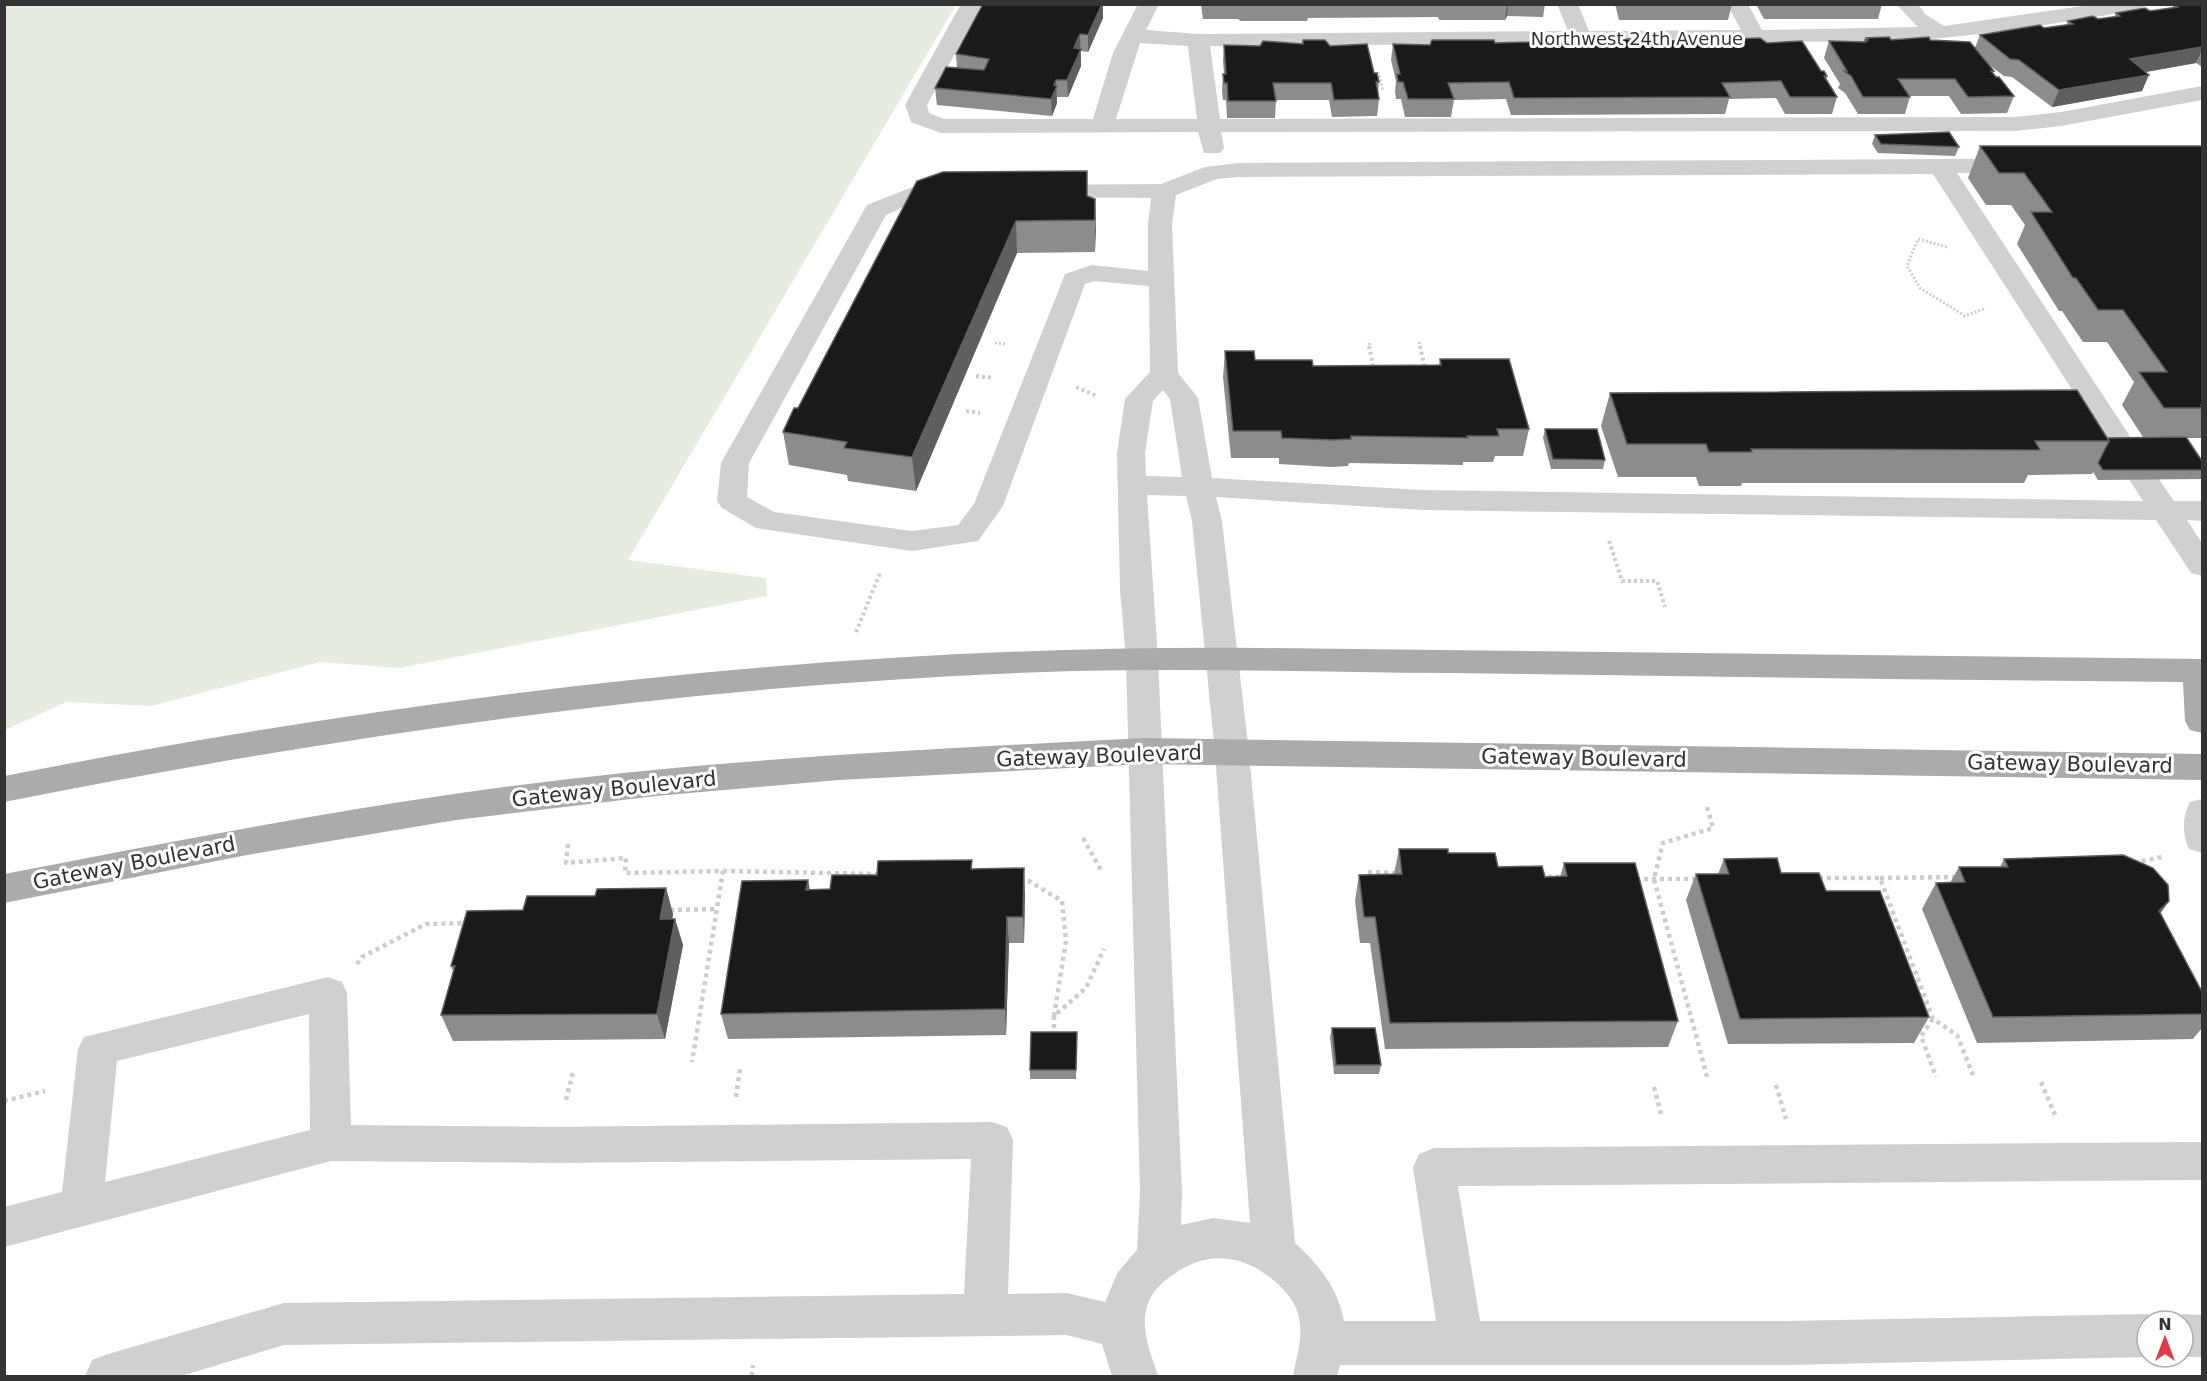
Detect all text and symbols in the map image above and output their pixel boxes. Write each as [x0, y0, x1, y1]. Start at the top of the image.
street label: Northwest 24th Avenue [1531, 28, 1743, 49]
street label: Gateway Boulevard [996, 740, 1202, 772]
street label: Gateway Boulevard [1481, 744, 1687, 772]
street label: Gateway Boulevard [1967, 750, 2173, 778]
street label: Gateway Boulevard [510, 766, 718, 812]
street label: Gateway Boulevard [31, 832, 237, 894]
north arrow [2135, 1309, 2195, 1369]
text: N [2158, 1315, 2172, 1334]

